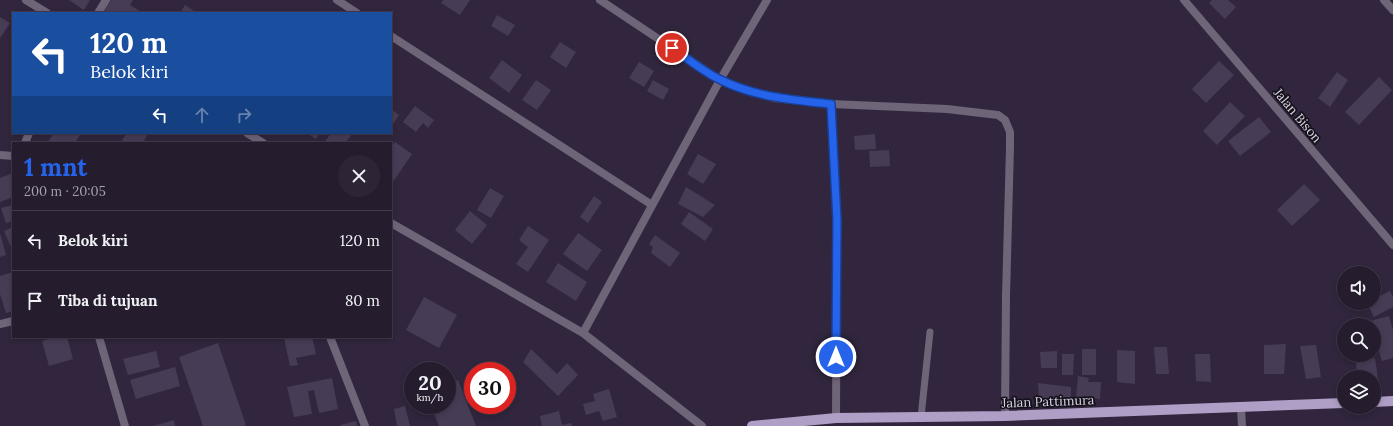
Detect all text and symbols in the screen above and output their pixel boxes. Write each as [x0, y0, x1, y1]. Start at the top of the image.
text: 120 m [90, 25, 167, 61]
icon: left [24, 28, 76, 80]
pin [655, 31, 689, 65]
icon: arrive [661, 37, 683, 59]
text: Belok kiri [90, 60, 168, 83]
street label: Jalan Bison [1269, 84, 1325, 146]
icon: left [149, 104, 171, 126]
icon: ahead [191, 104, 213, 126]
icon: right [233, 104, 255, 126]
text: 1 mnt [24, 152, 87, 183]
button: close [338, 155, 380, 197]
text: 200 m · 20:05 [24, 183, 106, 200]
icon: left [24, 230, 46, 252]
text: Belok kiri [58, 231, 128, 250]
text: 120 m [340, 231, 380, 250]
map controls [1337, 266, 1381, 414]
button: sound [1337, 266, 1381, 310]
icon: arrive [24, 290, 46, 312]
text: Tiba di tujuan [58, 291, 157, 310]
text: 80 m [345, 291, 380, 310]
button: search [1337, 318, 1381, 362]
position arrow [815, 336, 857, 378]
speed limit sign: 30 [464, 362, 516, 414]
text: 20 [418, 370, 442, 395]
button: layers [1337, 370, 1381, 414]
text: km/h [416, 391, 444, 404]
street label: Jalan Pattimura [1000, 391, 1095, 412]

